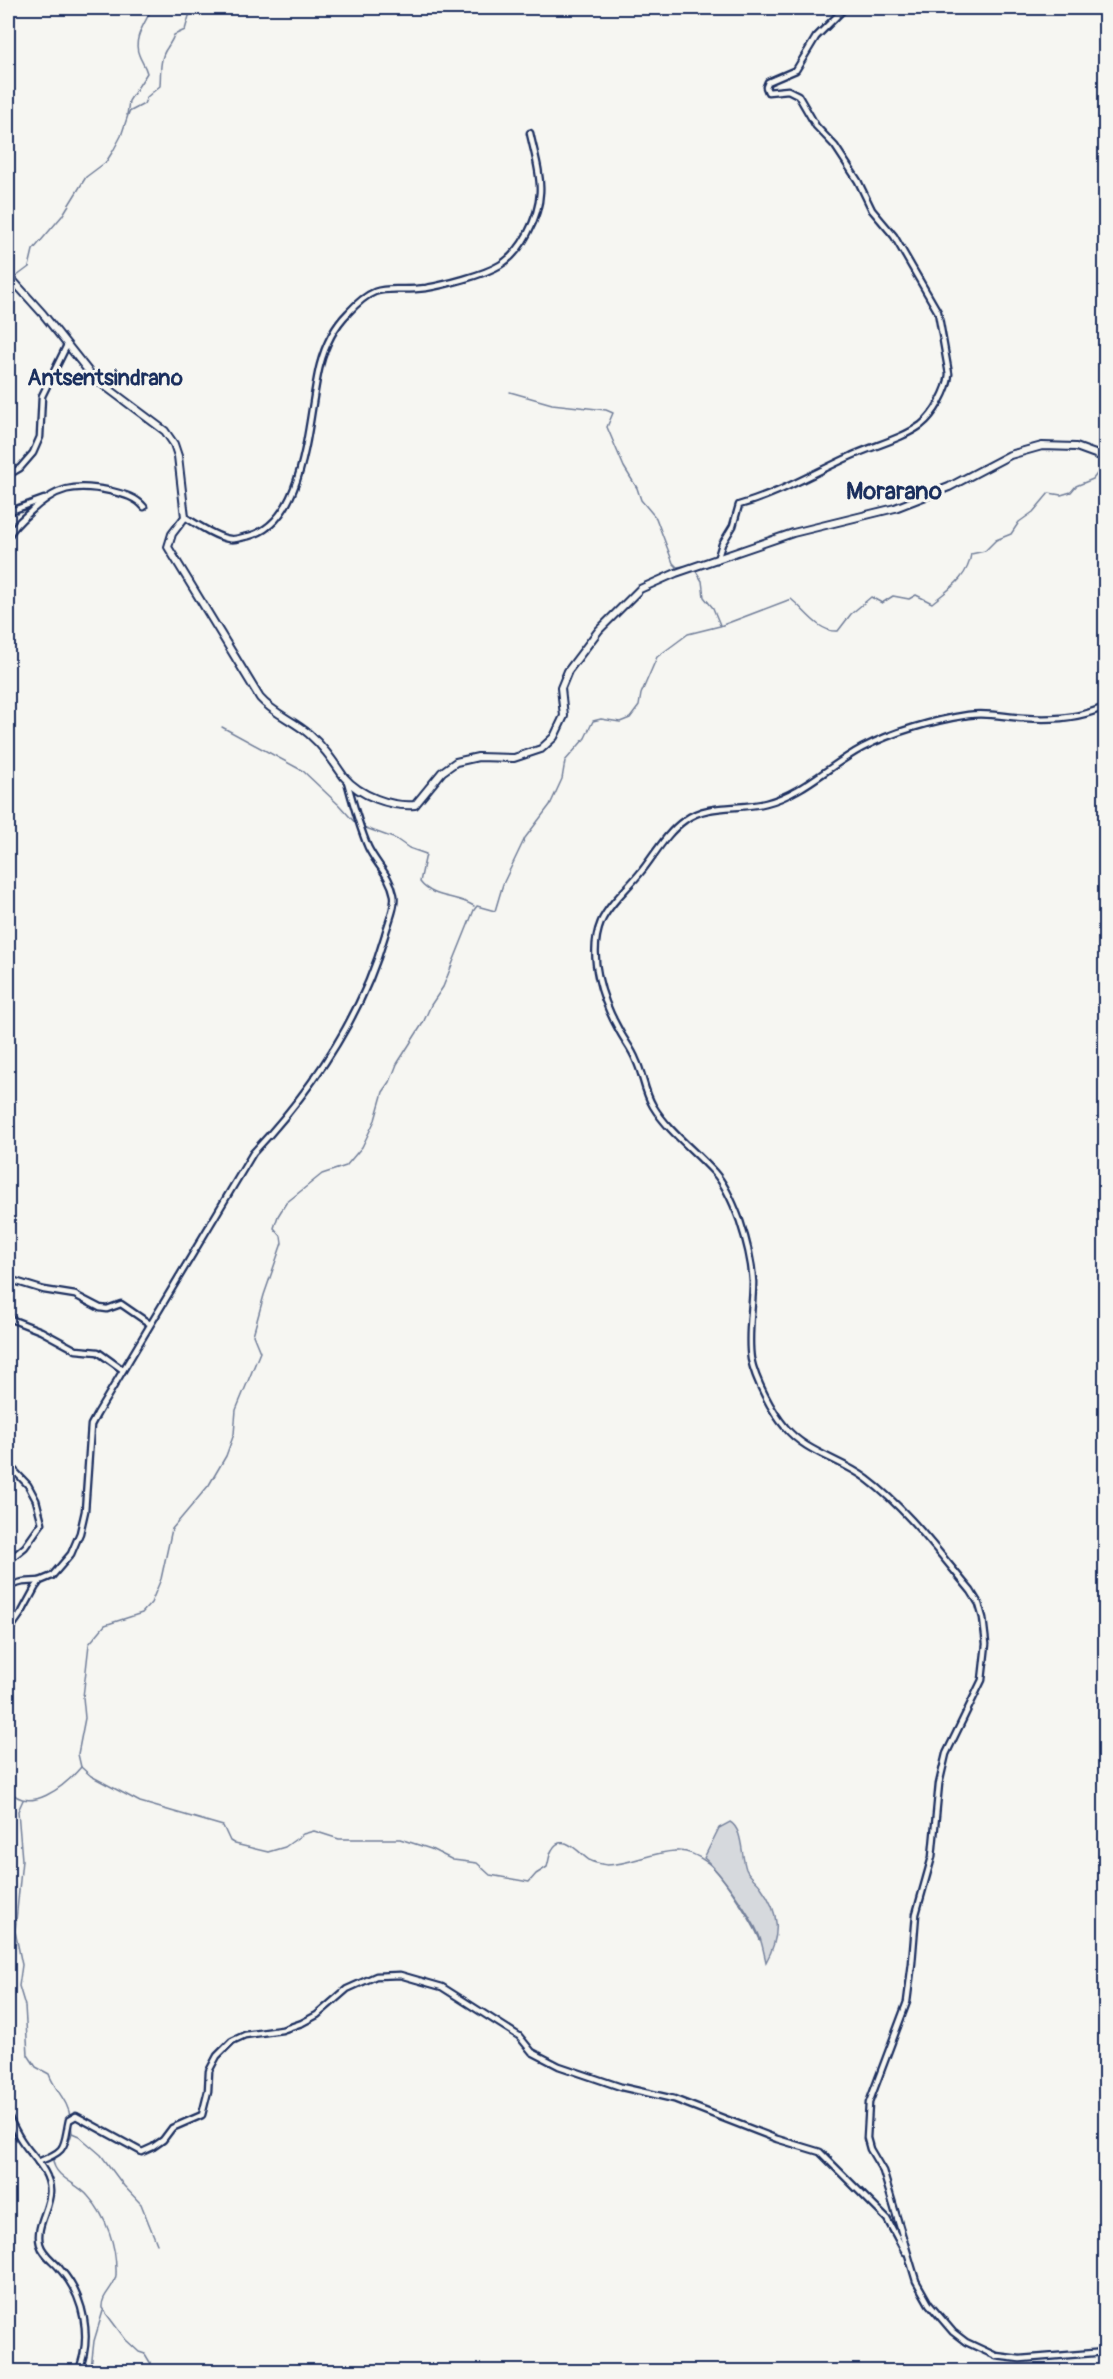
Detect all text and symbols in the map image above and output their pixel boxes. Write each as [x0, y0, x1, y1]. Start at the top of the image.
district label: Antsentsindrano [27, 364, 183, 392]
district label: Morarano [846, 477, 942, 506]

